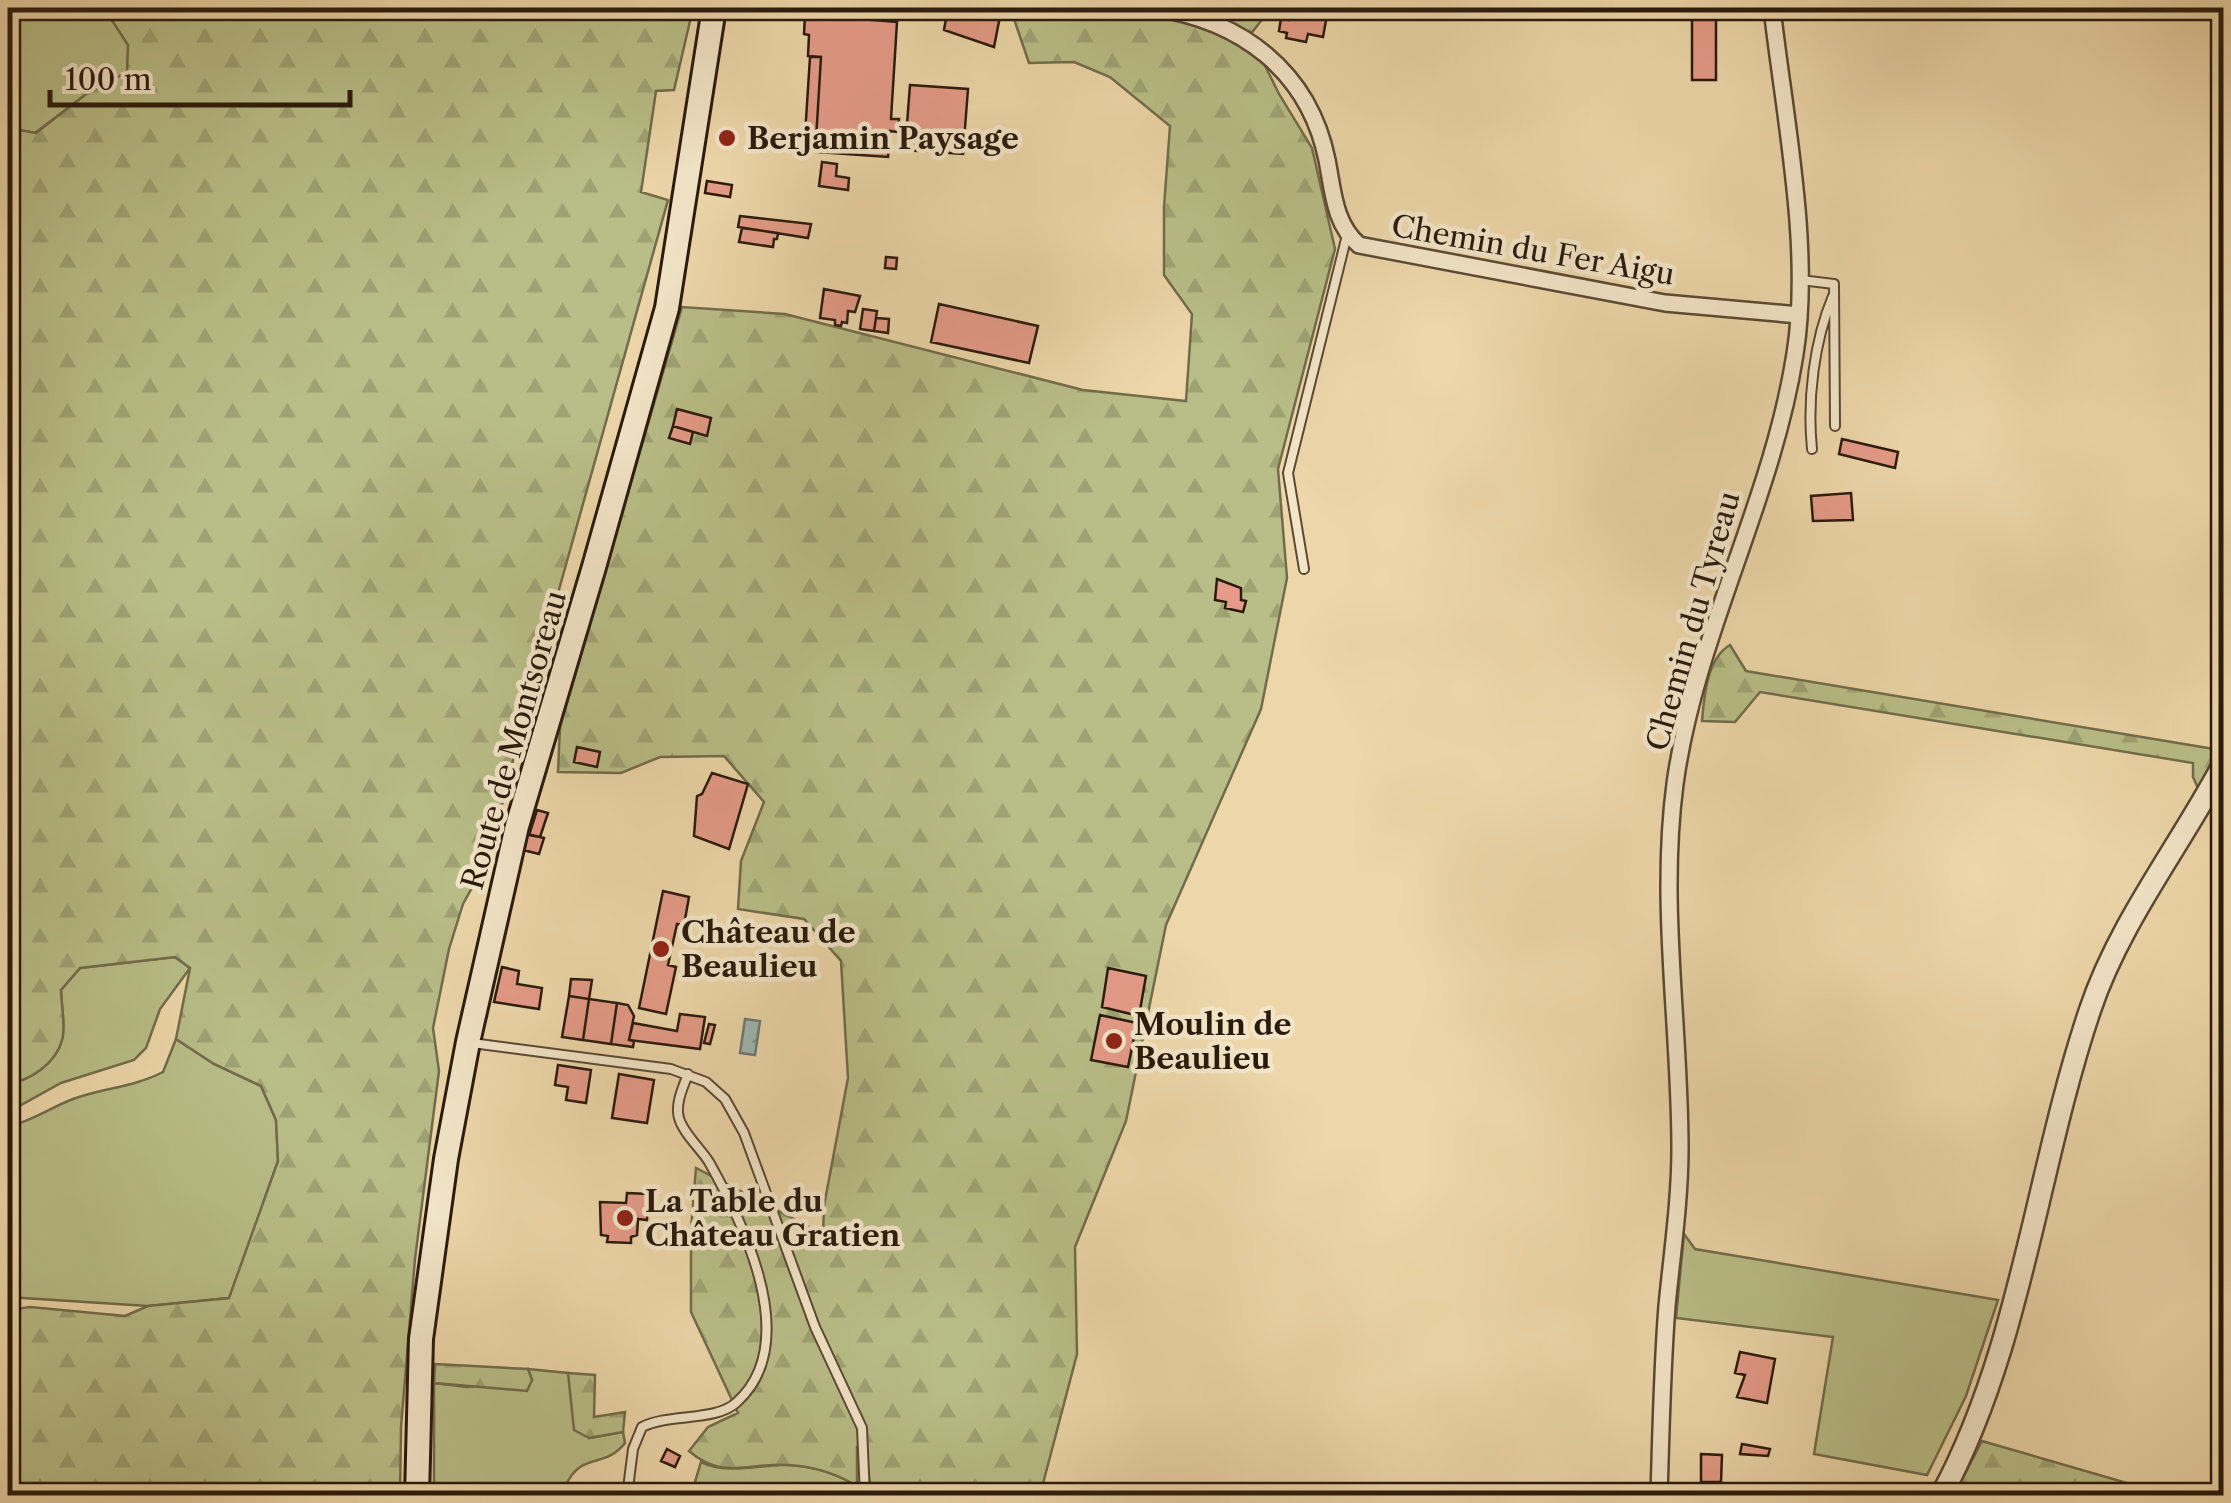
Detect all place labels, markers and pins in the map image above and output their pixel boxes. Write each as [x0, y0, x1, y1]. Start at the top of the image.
place label: Berjamin Paysage [747, 120, 1019, 157]
marker: Berjamin Paysage [716, 127, 738, 149]
place label: Château de Beaulieu [681, 914, 856, 985]
marker: Château de Beaulieu [650, 938, 672, 960]
place label: Moulin de Beaulieu [1134, 1006, 1291, 1077]
marker: Moulin de Beaulieu [1103, 1030, 1125, 1052]
place label: La Table du Château Gratien [645, 1183, 901, 1254]
marker: La Table du Château Gratien [614, 1207, 636, 1229]

